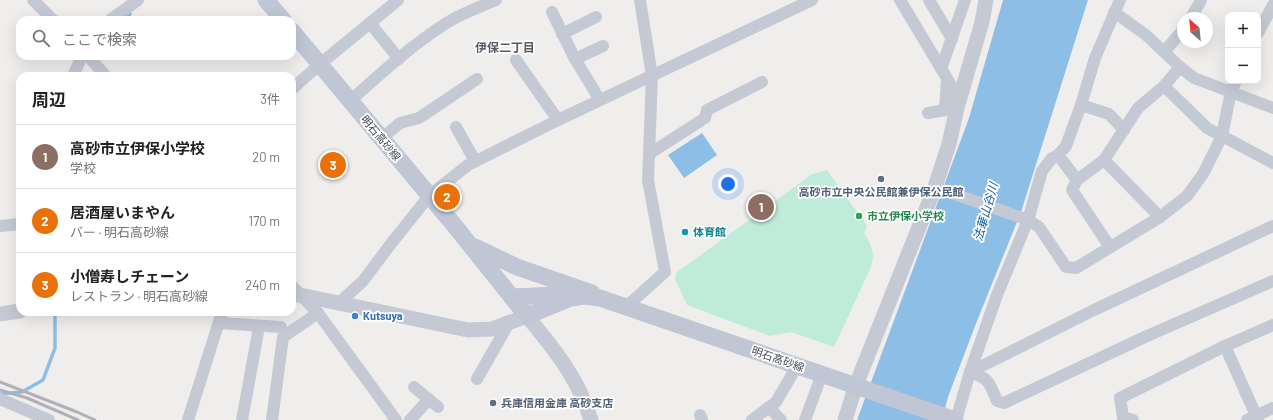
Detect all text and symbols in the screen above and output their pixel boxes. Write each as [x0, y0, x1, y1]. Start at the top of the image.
north arrow [1177, 12, 1213, 48]
map controls [1225, 12, 1261, 84]
button: + [1225, 12, 1261, 48]
search box [16, 16, 296, 60]
icon: search [30, 27, 52, 49]
text: ここで検索 [62, 30, 137, 48]
district label: 伊保二丁目 [475, 40, 535, 54]
button: − [1225, 48, 1261, 84]
text: 周辺 [32, 89, 66, 109]
text: 3件 [260, 91, 280, 107]
street label: 明石高砂線 [359, 112, 404, 163]
text: 高砂市立伊保小学校 [70, 139, 205, 157]
text: 1 [43, 149, 47, 165]
text: 20 m [252, 149, 280, 165]
pin: 3 [320, 150, 346, 180]
text: 学校 [70, 160, 96, 176]
your location [718, 174, 738, 194]
marker: 高砂市立中央公民館兼伊保公民館 [876, 174, 886, 184]
water label: 法華山谷川 [970, 179, 1001, 242]
pin: 2 [434, 182, 460, 212]
place label: 高砂市立中央公民館兼伊保公民館 [799, 185, 964, 198]
pin: 1 [748, 192, 774, 222]
text: 居酒屋いまやん [70, 203, 175, 221]
place label: 市立伊保小学校 [867, 209, 944, 222]
marker: 市立伊保小学校 [854, 211, 864, 221]
text: 2 [41, 213, 49, 229]
text: 170 m [249, 213, 280, 229]
text: バー · 明石高砂線 [70, 224, 169, 240]
place label: 体育館 [693, 225, 726, 238]
marker: 体育館 [680, 227, 690, 237]
text: 小僧寿しチェーン [70, 267, 189, 285]
text: 3 [41, 277, 49, 293]
text: 240 m [245, 277, 280, 293]
text: レストラン · 明石高砂線 [70, 288, 208, 304]
place label: Kutsuya [363, 309, 403, 322]
marker: Kutsuya [350, 311, 360, 321]
street label: 明石高砂線 [750, 343, 806, 374]
place label: 兵庫信用金庫 高砂支店 [501, 396, 613, 409]
marker: 兵庫信用金庫 高砂支店 [488, 398, 498, 408]

